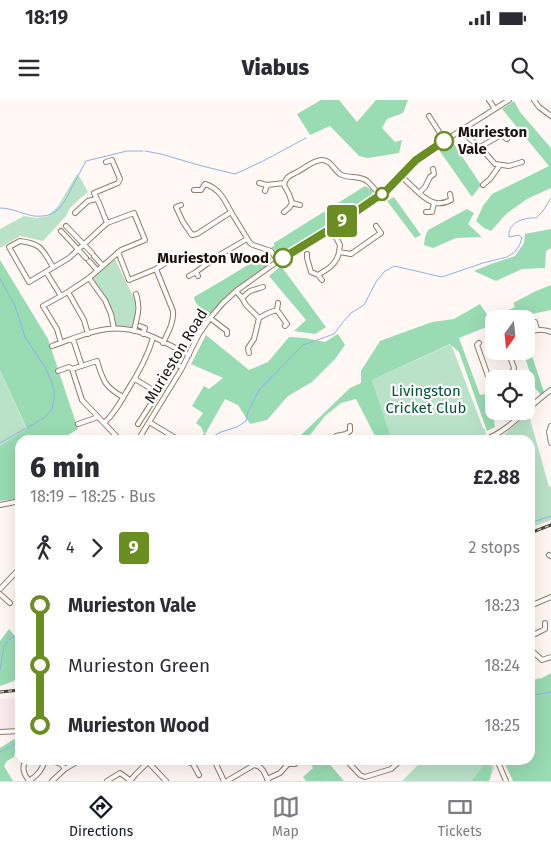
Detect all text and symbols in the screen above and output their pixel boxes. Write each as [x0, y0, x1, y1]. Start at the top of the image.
text: 18:19 [25, 6, 68, 29]
icon: menu [15, 54, 43, 82]
text: Viabus [242, 54, 309, 81]
icon: search [508, 54, 536, 82]
place label: Murieston Vale [457, 123, 527, 158]
marker: Murieston Vale [434, 131, 454, 151]
unlabelled marker [375, 187, 389, 201]
line badge: 9 [326, 205, 358, 237]
text: 9 [337, 210, 347, 232]
marker: Murieston Wood [273, 248, 293, 268]
place label: Murieston Wood [157, 249, 269, 267]
street label: Murieston Road [141, 306, 211, 406]
north arrow [485, 310, 535, 360]
map controls [485, 310, 535, 420]
button: locate [485, 370, 535, 420]
park label: Livingston Cricket Club [386, 382, 466, 417]
text: 6 min [30, 451, 100, 484]
text: £2.88 [473, 466, 520, 489]
text: 18:19 – 18:25 · Bus [30, 487, 155, 506]
icon: walk [30, 534, 58, 562]
icon: forward [83, 534, 111, 562]
text: 9 [129, 537, 139, 559]
text: 4 [66, 538, 75, 557]
text: 2 stops [469, 538, 520, 557]
text: Murieston Vale [68, 594, 196, 617]
text: 18:23 [485, 596, 520, 615]
text: Murieston Green [68, 654, 210, 677]
text: 18:24 [484, 656, 520, 675]
text: Murieston Wood [68, 714, 210, 737]
text: 18:25 [484, 716, 520, 735]
tab: Directions [69, 793, 133, 840]
tab: Map [272, 793, 300, 840]
tab: Tickets [438, 793, 482, 840]

